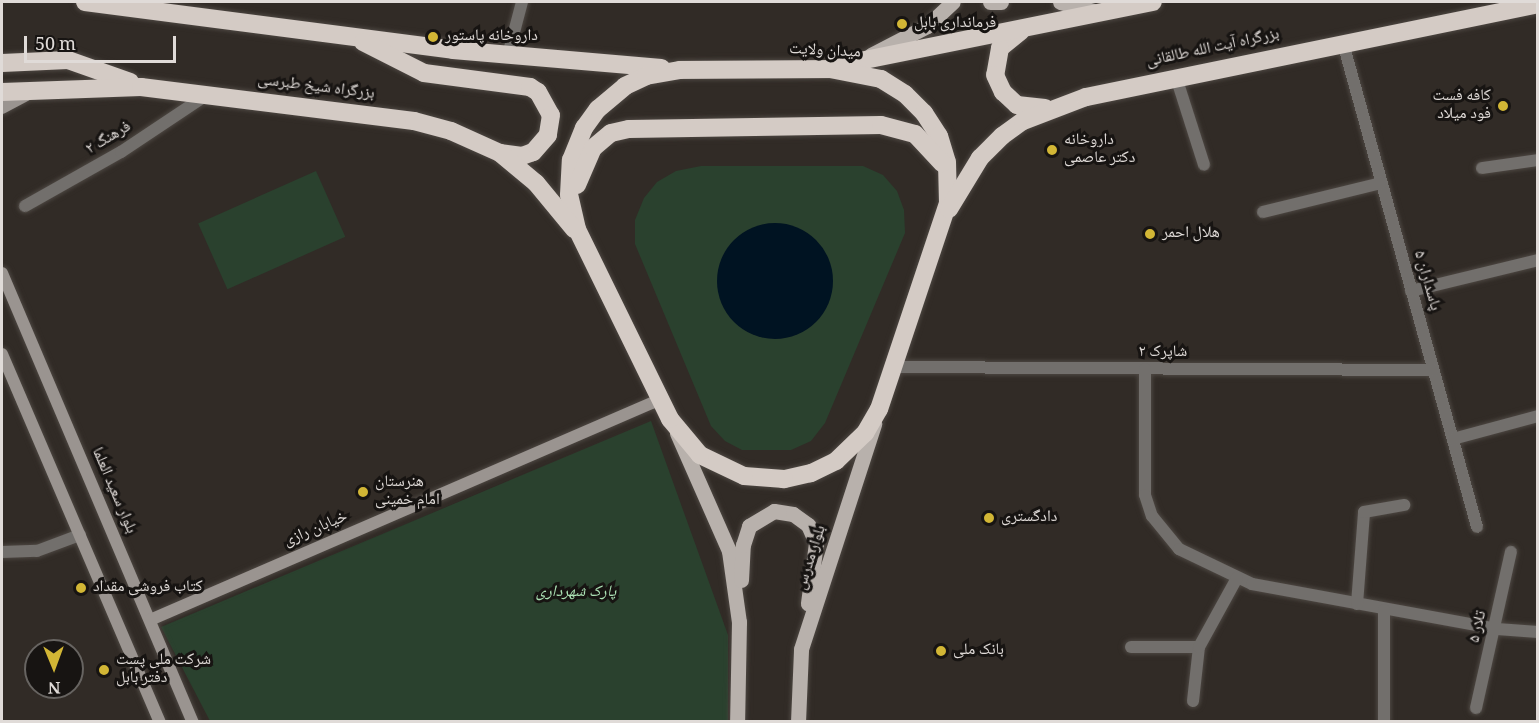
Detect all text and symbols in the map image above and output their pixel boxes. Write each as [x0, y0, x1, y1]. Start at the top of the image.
place label: فرمانداری بابل [914, 14, 996, 34]
marker: فرمانداری بابل [895, 17, 909, 31]
scale bar [27, 24, 178, 62]
street label: بزرگراه آیت الله طالقانی [1145, 26, 1281, 72]
place label: داروخانه پاستور [445, 27, 538, 47]
marker: داروخانه پاستور [426, 30, 440, 44]
text: 50 m [35, 31, 76, 61]
street label: میدان ولایت [789, 41, 861, 63]
street label: بزرگراه شیخ طبرسی [256, 71, 376, 105]
place label: کافه فست فود میلاد [1432, 87, 1491, 125]
marker: کافه فست فود میلاد [1496, 99, 1510, 113]
street label: فرهنگ ۲ [83, 118, 135, 160]
place label: داروخانه دکتر عاصمی [1064, 131, 1135, 169]
marker: داروخانه دکتر عاصمی [1045, 143, 1059, 157]
place label: هلال احمر [1162, 224, 1220, 244]
marker: هلال احمر [1143, 227, 1157, 241]
street label: پاسداران ۵ [1408, 249, 1444, 313]
street label: شاپرک ۲ [1139, 343, 1187, 363]
street label: بلوار سعید العلما [86, 445, 140, 537]
place label: هنرستان امام خمینی [375, 473, 440, 511]
marker: هنرستان امام خمینی [356, 485, 370, 499]
street label: خیابان رازی [281, 508, 351, 552]
place label: دادگستری [1001, 508, 1057, 528]
marker: دادگستری [982, 511, 996, 525]
street label: بلوار مدرس [793, 523, 831, 593]
place label: کتاب فروشی مقداد [93, 578, 203, 598]
marker: کتاب فروشی مقداد [74, 581, 88, 595]
park label: پارک شهرداری [536, 583, 616, 603]
street label: تلار ۵ [1466, 609, 1492, 645]
north arrow [24, 639, 84, 699]
place label: بانک ملی [953, 641, 1004, 661]
marker: بانک ملی [934, 644, 948, 658]
place label: شرکت ملی پست دفتر بابل [116, 651, 211, 689]
marker: شرکت ملی پست دفتر بابل [97, 663, 111, 677]
text: N [48, 672, 61, 699]

